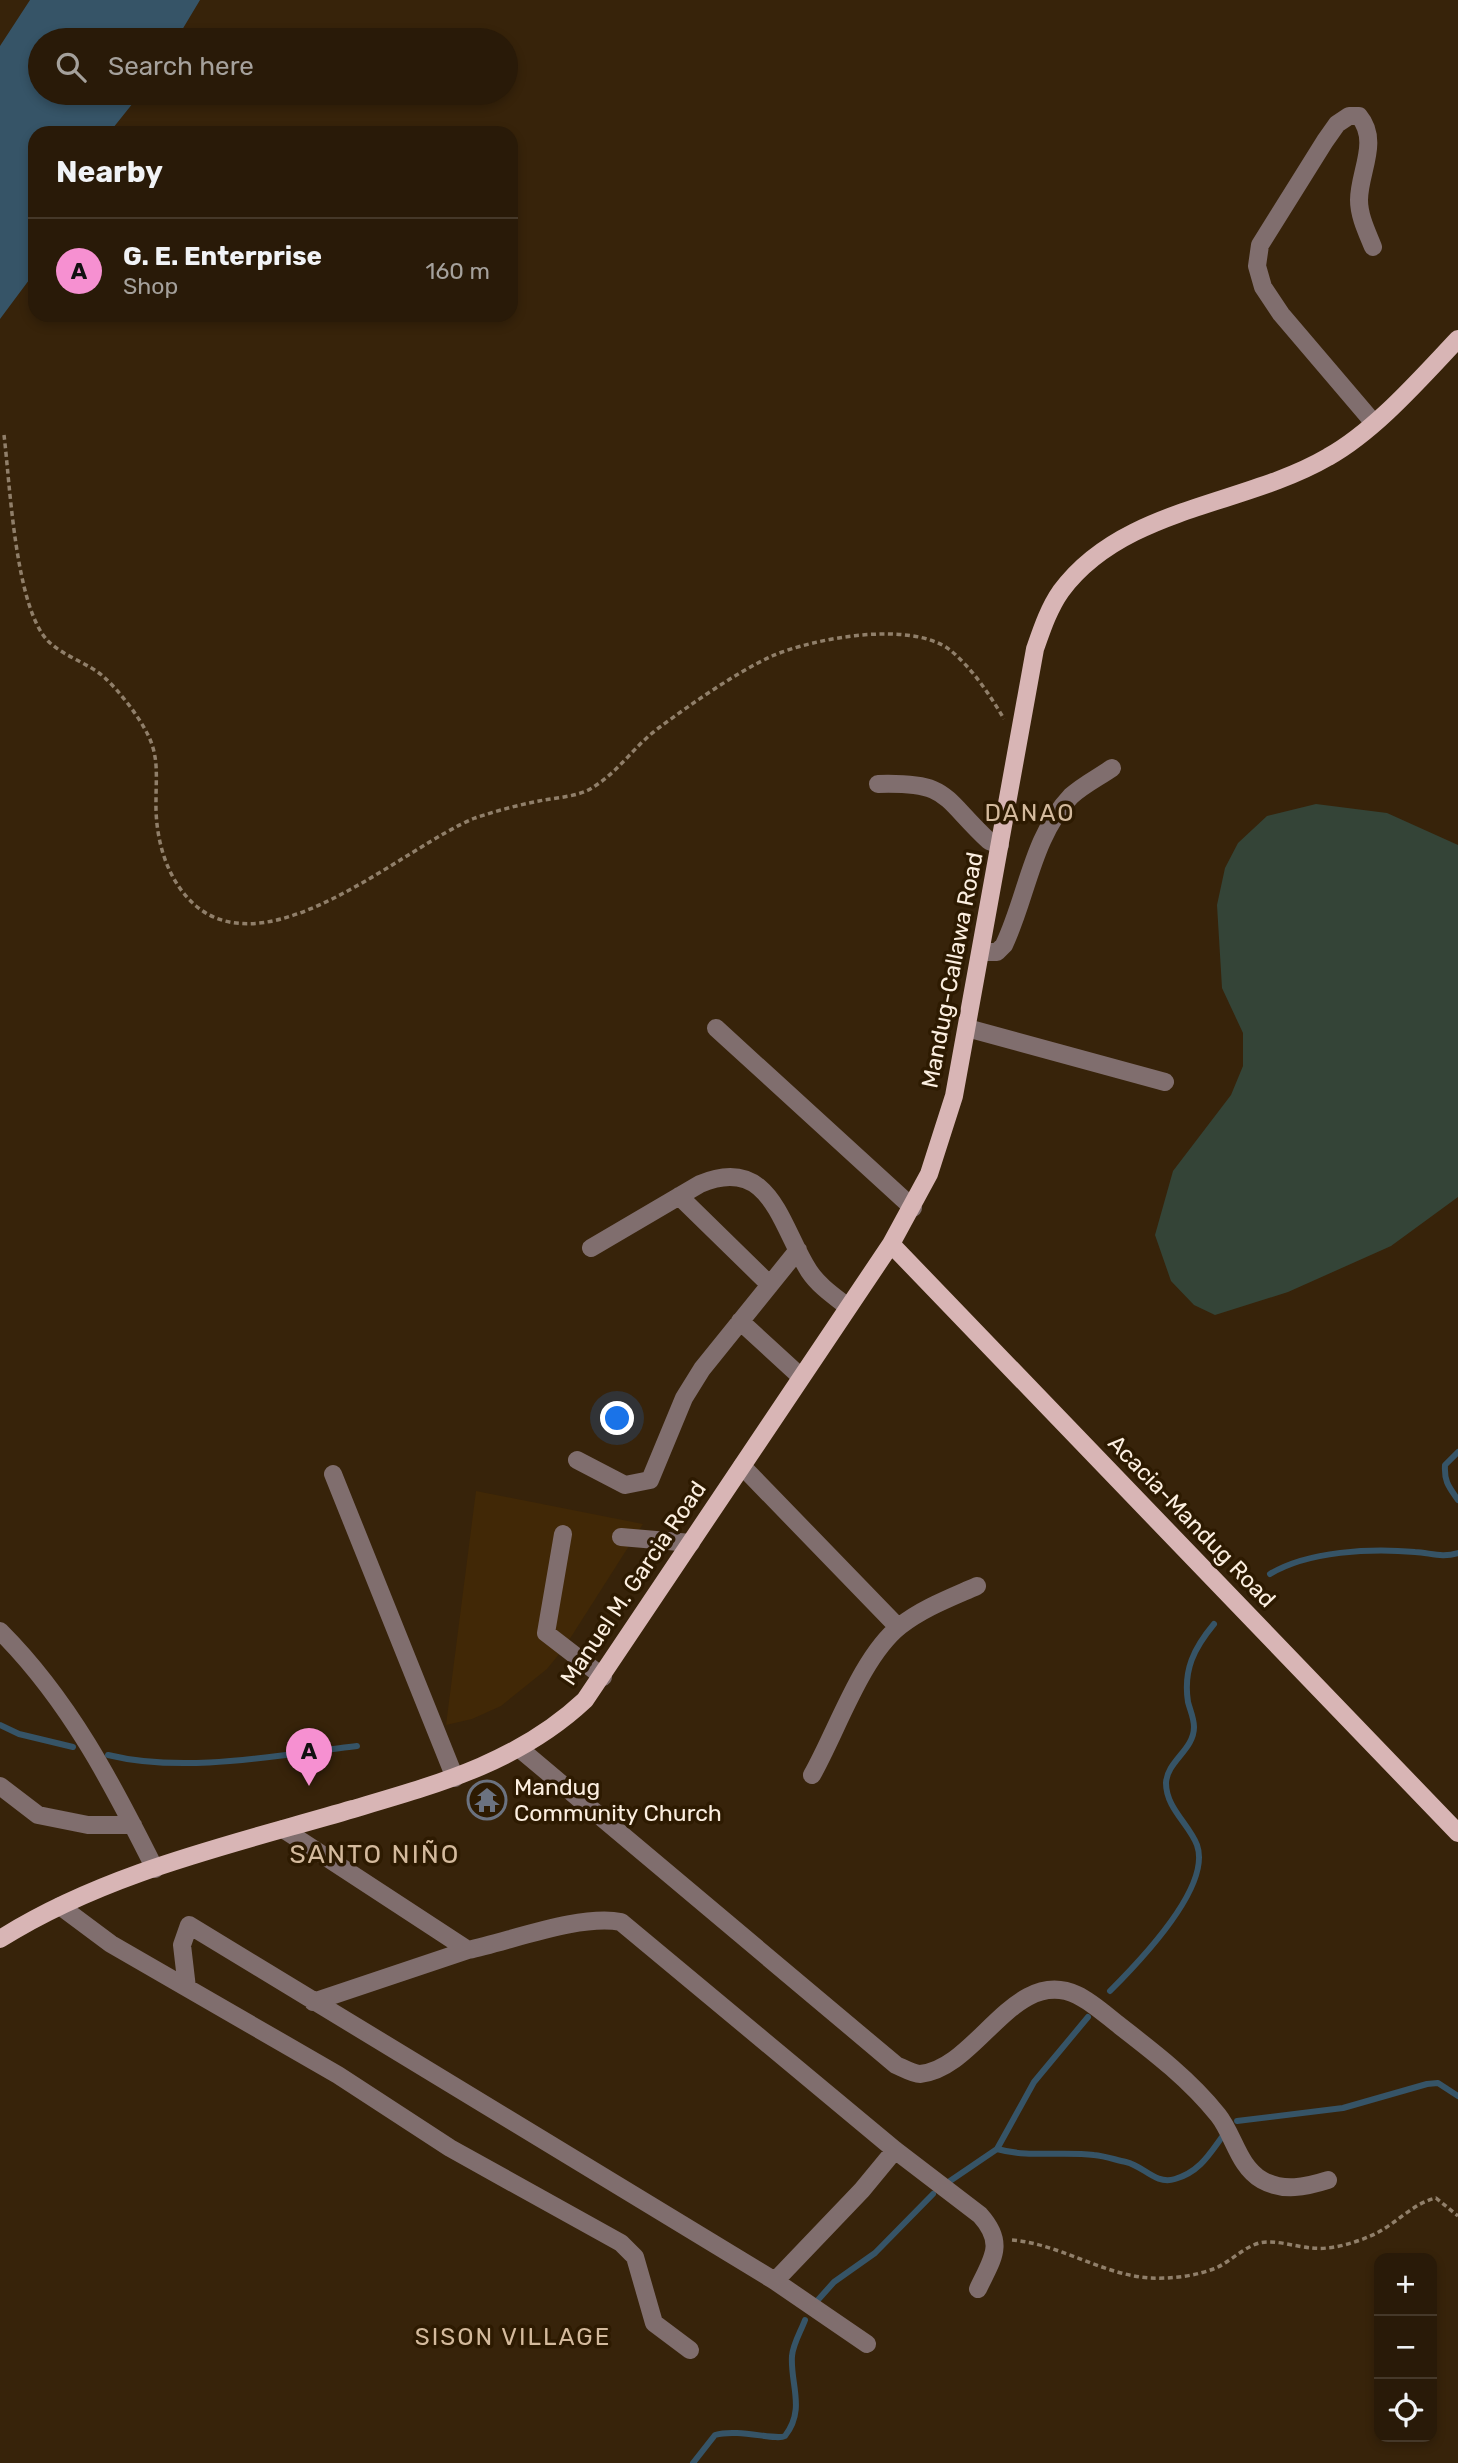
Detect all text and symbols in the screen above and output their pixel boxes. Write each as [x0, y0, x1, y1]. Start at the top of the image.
search box [28, 28, 518, 105]
icon: search [52, 48, 90, 86]
text: Search here [108, 51, 254, 82]
text: Nearby [56, 154, 163, 190]
text: G. E. Enterprise [123, 241, 322, 272]
text: A [71, 257, 87, 285]
text: 160 m [426, 257, 490, 285]
text: Shop [123, 272, 178, 300]
district label: DANAO [984, 799, 1076, 827]
street label: Mandug-Callawa Road [915, 850, 989, 1090]
your location [600, 1401, 634, 1435]
street label: Acacia-Mandug Road [1102, 1429, 1282, 1613]
street label: Manuel M. Garcia Road [554, 1476, 712, 1690]
pin: A [286, 1728, 332, 1786]
place label: Mandug Community Church [514, 1773, 722, 1827]
temple icon: Mandug Community Church [466, 1779, 508, 1821]
district label: SANTO NIÑO [290, 1839, 460, 1870]
map controls [1374, 2253, 1437, 2442]
button: + [1374, 2253, 1437, 2316]
button: − [1374, 2316, 1437, 2379]
district label: SISON VILLAGE [415, 2323, 611, 2351]
button: locate [1374, 2379, 1437, 2442]

